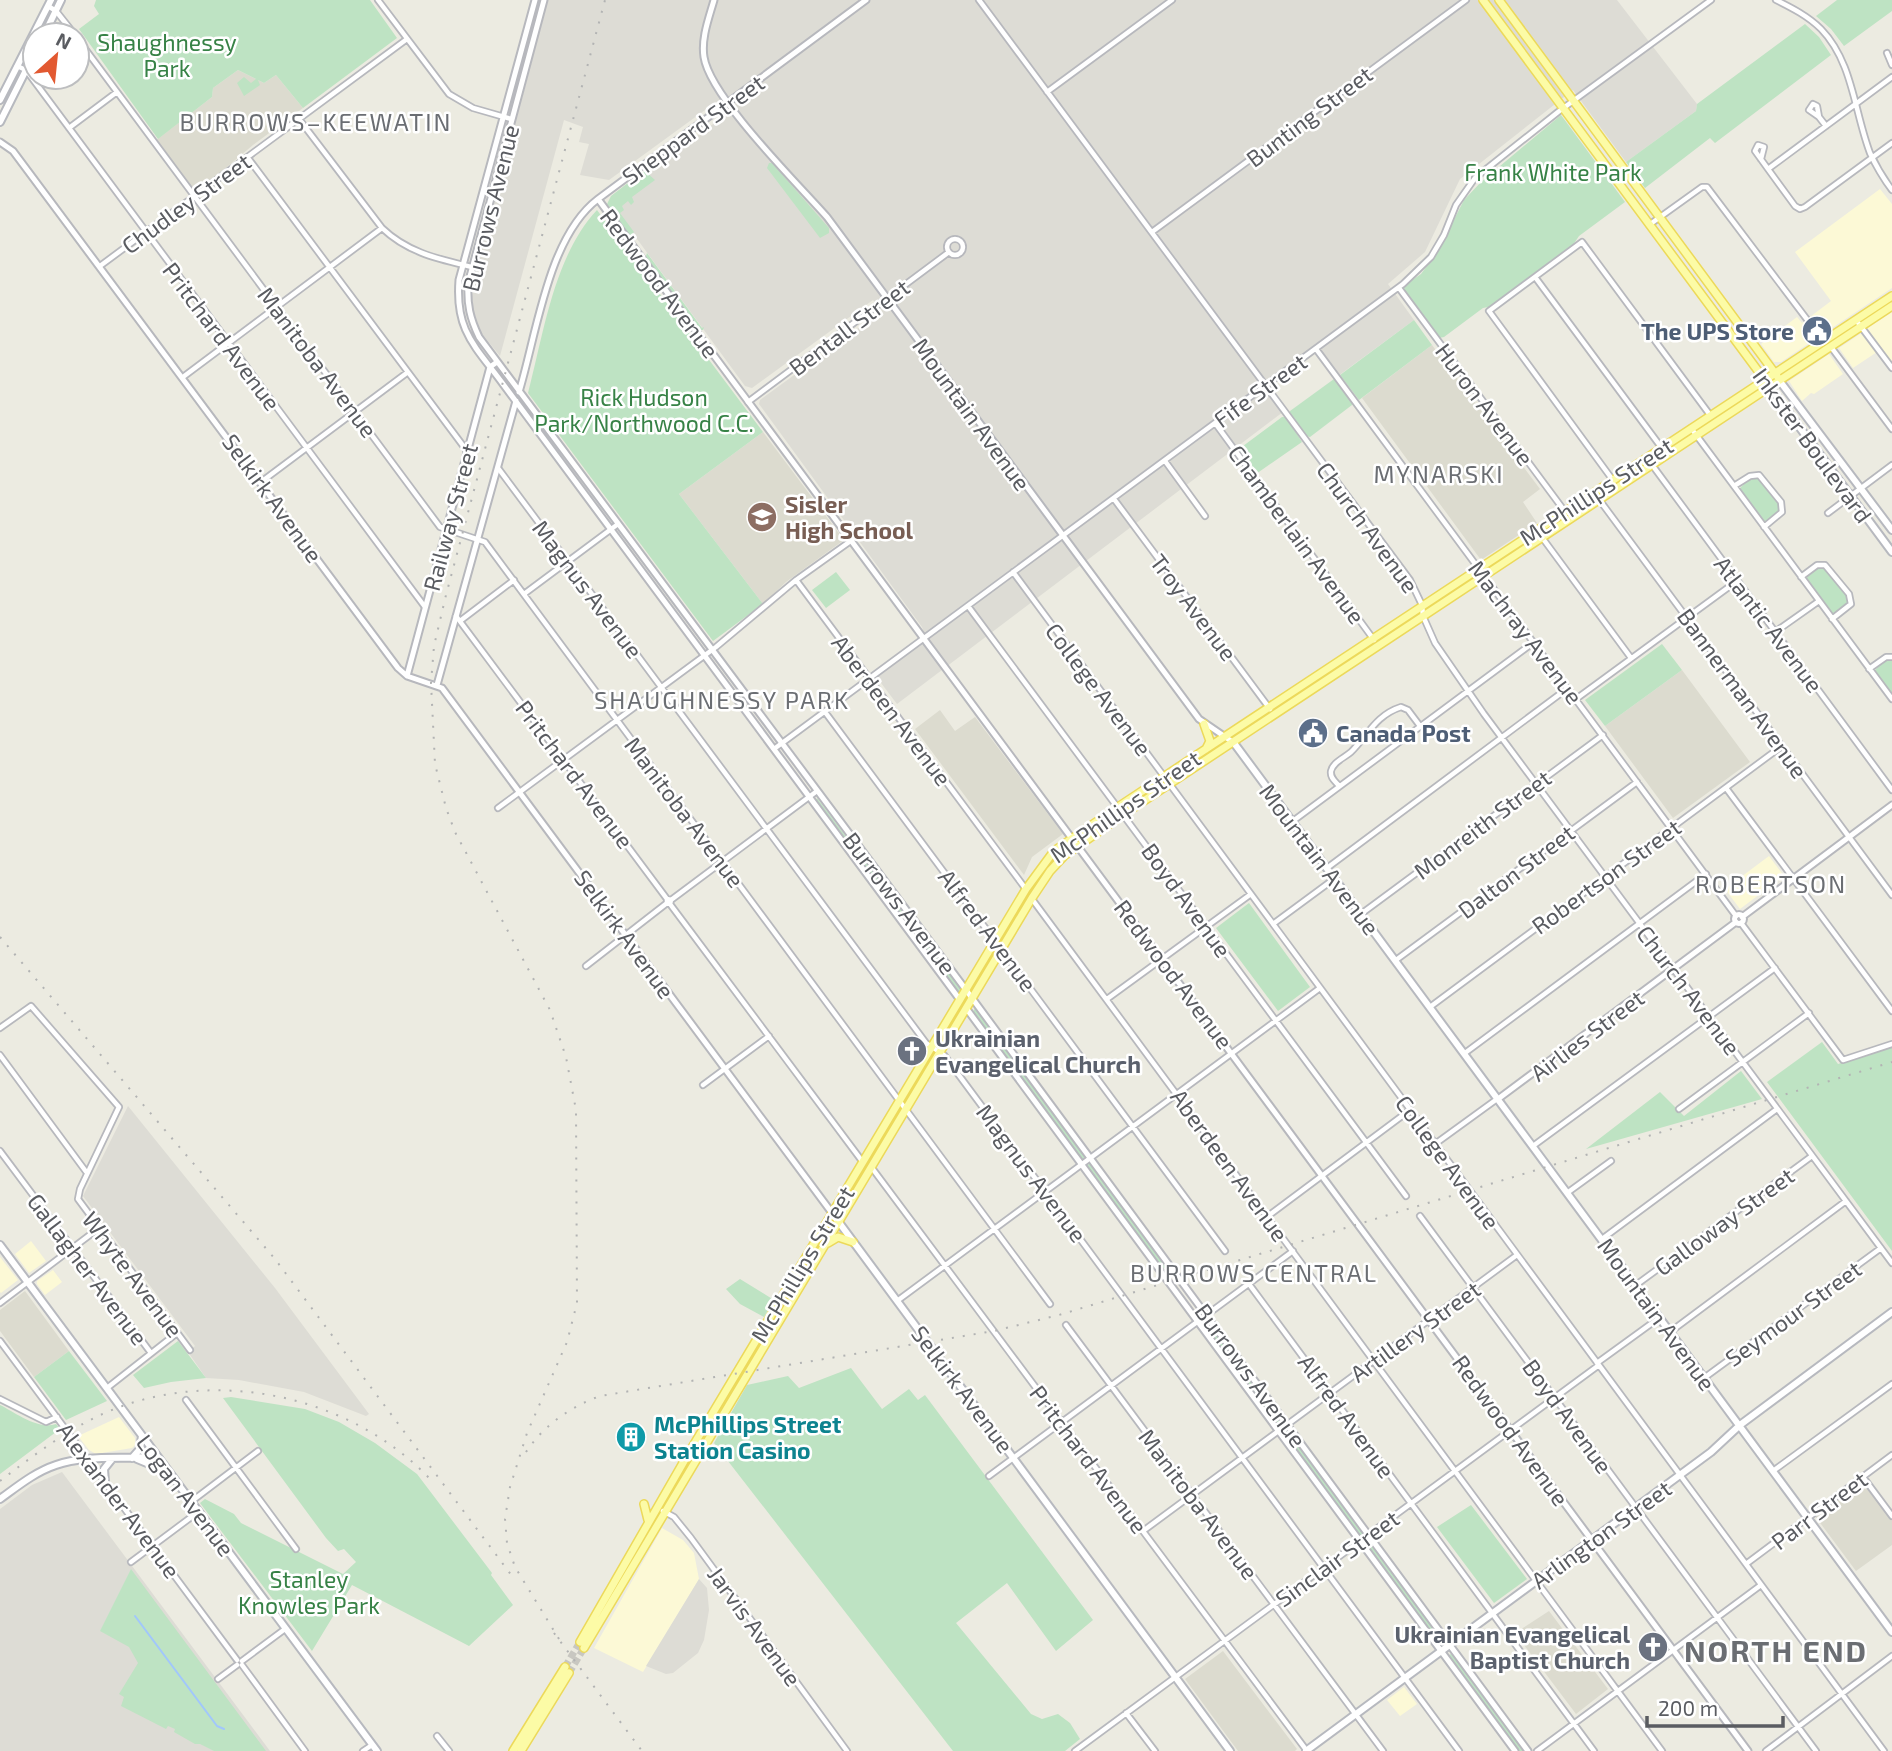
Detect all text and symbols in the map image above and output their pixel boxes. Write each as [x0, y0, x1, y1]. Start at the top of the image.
north arrow [21, 21, 91, 91]
text: N [53, 27, 75, 54]
park label: Shaughnessy Park [97, 28, 237, 82]
street label: Bunting Street [1240, 59, 1378, 172]
street label: Sheppard Street [616, 68, 770, 190]
district label: BURROWS–KEEWATIN [180, 107, 452, 136]
street label: Burrows Avenue [456, 122, 524, 294]
street label: Chudley Street [116, 147, 256, 259]
park label: Frank White Park [1464, 158, 1642, 186]
street label: Redwood Avenue [595, 203, 725, 363]
street label: Pritchard Avenue [157, 256, 287, 416]
street label: Bentall Street [783, 272, 915, 381]
street label: Manitoba Avenue [252, 281, 384, 443]
public building icon: The UPS Store [1800, 314, 1834, 348]
place label: The UPS Store [1641, 317, 1794, 345]
street label: Mountain Avenue [907, 332, 1037, 496]
street label: Huron Avenue [1430, 337, 1540, 471]
street label: Fife Street [1208, 347, 1312, 433]
street label: Inkster Boulevard [1748, 362, 1878, 528]
park label: Rick Hudson Park/Northwood C.C. [534, 383, 754, 437]
street label: Selkirk Avenue [217, 428, 329, 568]
street label: McPhillips Street [1514, 431, 1678, 551]
street label: Chamberlain Avenue [1223, 439, 1371, 629]
street label: Railway Street [417, 440, 483, 594]
street label: Church Avenue [1311, 456, 1425, 598]
district label: MYNARSKI [1373, 459, 1505, 488]
place label: Sisler High School [785, 490, 914, 544]
school or university icon: Sisler High School [745, 500, 779, 534]
street label: Magnus Avenue [527, 515, 649, 663]
street label: Troy Avenue [1145, 548, 1243, 666]
street label: Atlantic Avenue [1709, 550, 1829, 698]
street label: Machray Avenue [1463, 555, 1589, 709]
street label: Bannerman Avenue [1672, 603, 1814, 783]
street label: College Avenue [1040, 617, 1158, 761]
street label: Aberdeen Avenue [826, 629, 958, 791]
district label: SHAUGHNESSY PARK [594, 685, 850, 714]
street label: Pritchard Avenue [510, 694, 640, 854]
public building icon: Canada Post [1296, 716, 1330, 750]
place label: Canada Post [1336, 719, 1471, 747]
street label: Manitoba Avenue [619, 731, 751, 893]
street label: McPhillips Street [1044, 743, 1206, 868]
street label: Monreith Street [1408, 763, 1556, 885]
street label: Mountain Avenue [1254, 778, 1386, 940]
street label: Robertson Street [1526, 812, 1686, 940]
street label: Dalton Street [1452, 818, 1580, 924]
street label: Burrows Avenue [837, 826, 963, 980]
street label: Boyd Avenue [1136, 838, 1238, 962]
street label: Alfred Avenue [933, 863, 1043, 997]
street label: Selkirk Avenue [569, 864, 681, 1004]
district label: ROBERTSON [1695, 869, 1847, 898]
street label: Redwood Avenue [1109, 894, 1239, 1054]
street label: Church Avenue [1631, 920, 1747, 1060]
street label: Airlies Street [1525, 983, 1649, 1087]
place label: Ukrainian Evangelical Church [935, 1024, 1141, 1078]
church icon: Ukrainian Evangelical Church [895, 1034, 929, 1068]
street label: Aberdeen Avenue [1165, 1083, 1295, 1247]
street label: College Avenue [1390, 1089, 1506, 1235]
street label: Magnus Avenue [971, 1099, 1093, 1247]
street label: Galloway Street [1649, 1161, 1800, 1281]
street label: McPhillips Street [744, 1181, 860, 1347]
street label: Gallagher Avenue [22, 1188, 154, 1350]
street label: Whyte Avenue [77, 1206, 189, 1342]
street label: Mountain Avenue [1592, 1232, 1722, 1396]
street label: Seymour Street [1719, 1254, 1867, 1372]
district label: BURROWS CENTRAL [1130, 1258, 1378, 1287]
street label: Artillery Street [1344, 1274, 1486, 1388]
street label: Burrows Avenue [1189, 1298, 1313, 1452]
street label: Selkirk Avenue [906, 1320, 1020, 1458]
street label: Alfred Avenue [1293, 1349, 1401, 1483]
street label: Redwood Avenue [1447, 1349, 1575, 1511]
street label: Boyd Avenue [1517, 1354, 1619, 1478]
street label: Pritchard Avenue [1024, 1379, 1154, 1539]
place label: McPhillips Street Station Casino [654, 1410, 841, 1464]
street label: Alexander Avenue [51, 1417, 187, 1583]
building icon: McPhillips Street Station Casino [614, 1420, 648, 1454]
street label: Manitoba Avenue [1133, 1423, 1265, 1585]
street label: Logan Avenue [131, 1429, 241, 1561]
street label: Parr Street [1765, 1465, 1873, 1555]
street label: Arlington Street [1525, 1474, 1677, 1594]
street label: Sinclair Street [1270, 1504, 1405, 1612]
street label: Jarvis Avenue [702, 1561, 808, 1691]
park label: Stanley Knowles Park [238, 1565, 380, 1619]
place label: Ukrainian Evangelical Baptist Church [1395, 1620, 1630, 1674]
church icon: Ukrainian Evangelical Baptist Church [1636, 1630, 1670, 1664]
district label: NORTH END [1684, 1632, 1868, 1668]
scale bar [1647, 1684, 1784, 1728]
text: 200 m [1658, 1695, 1718, 1720]

